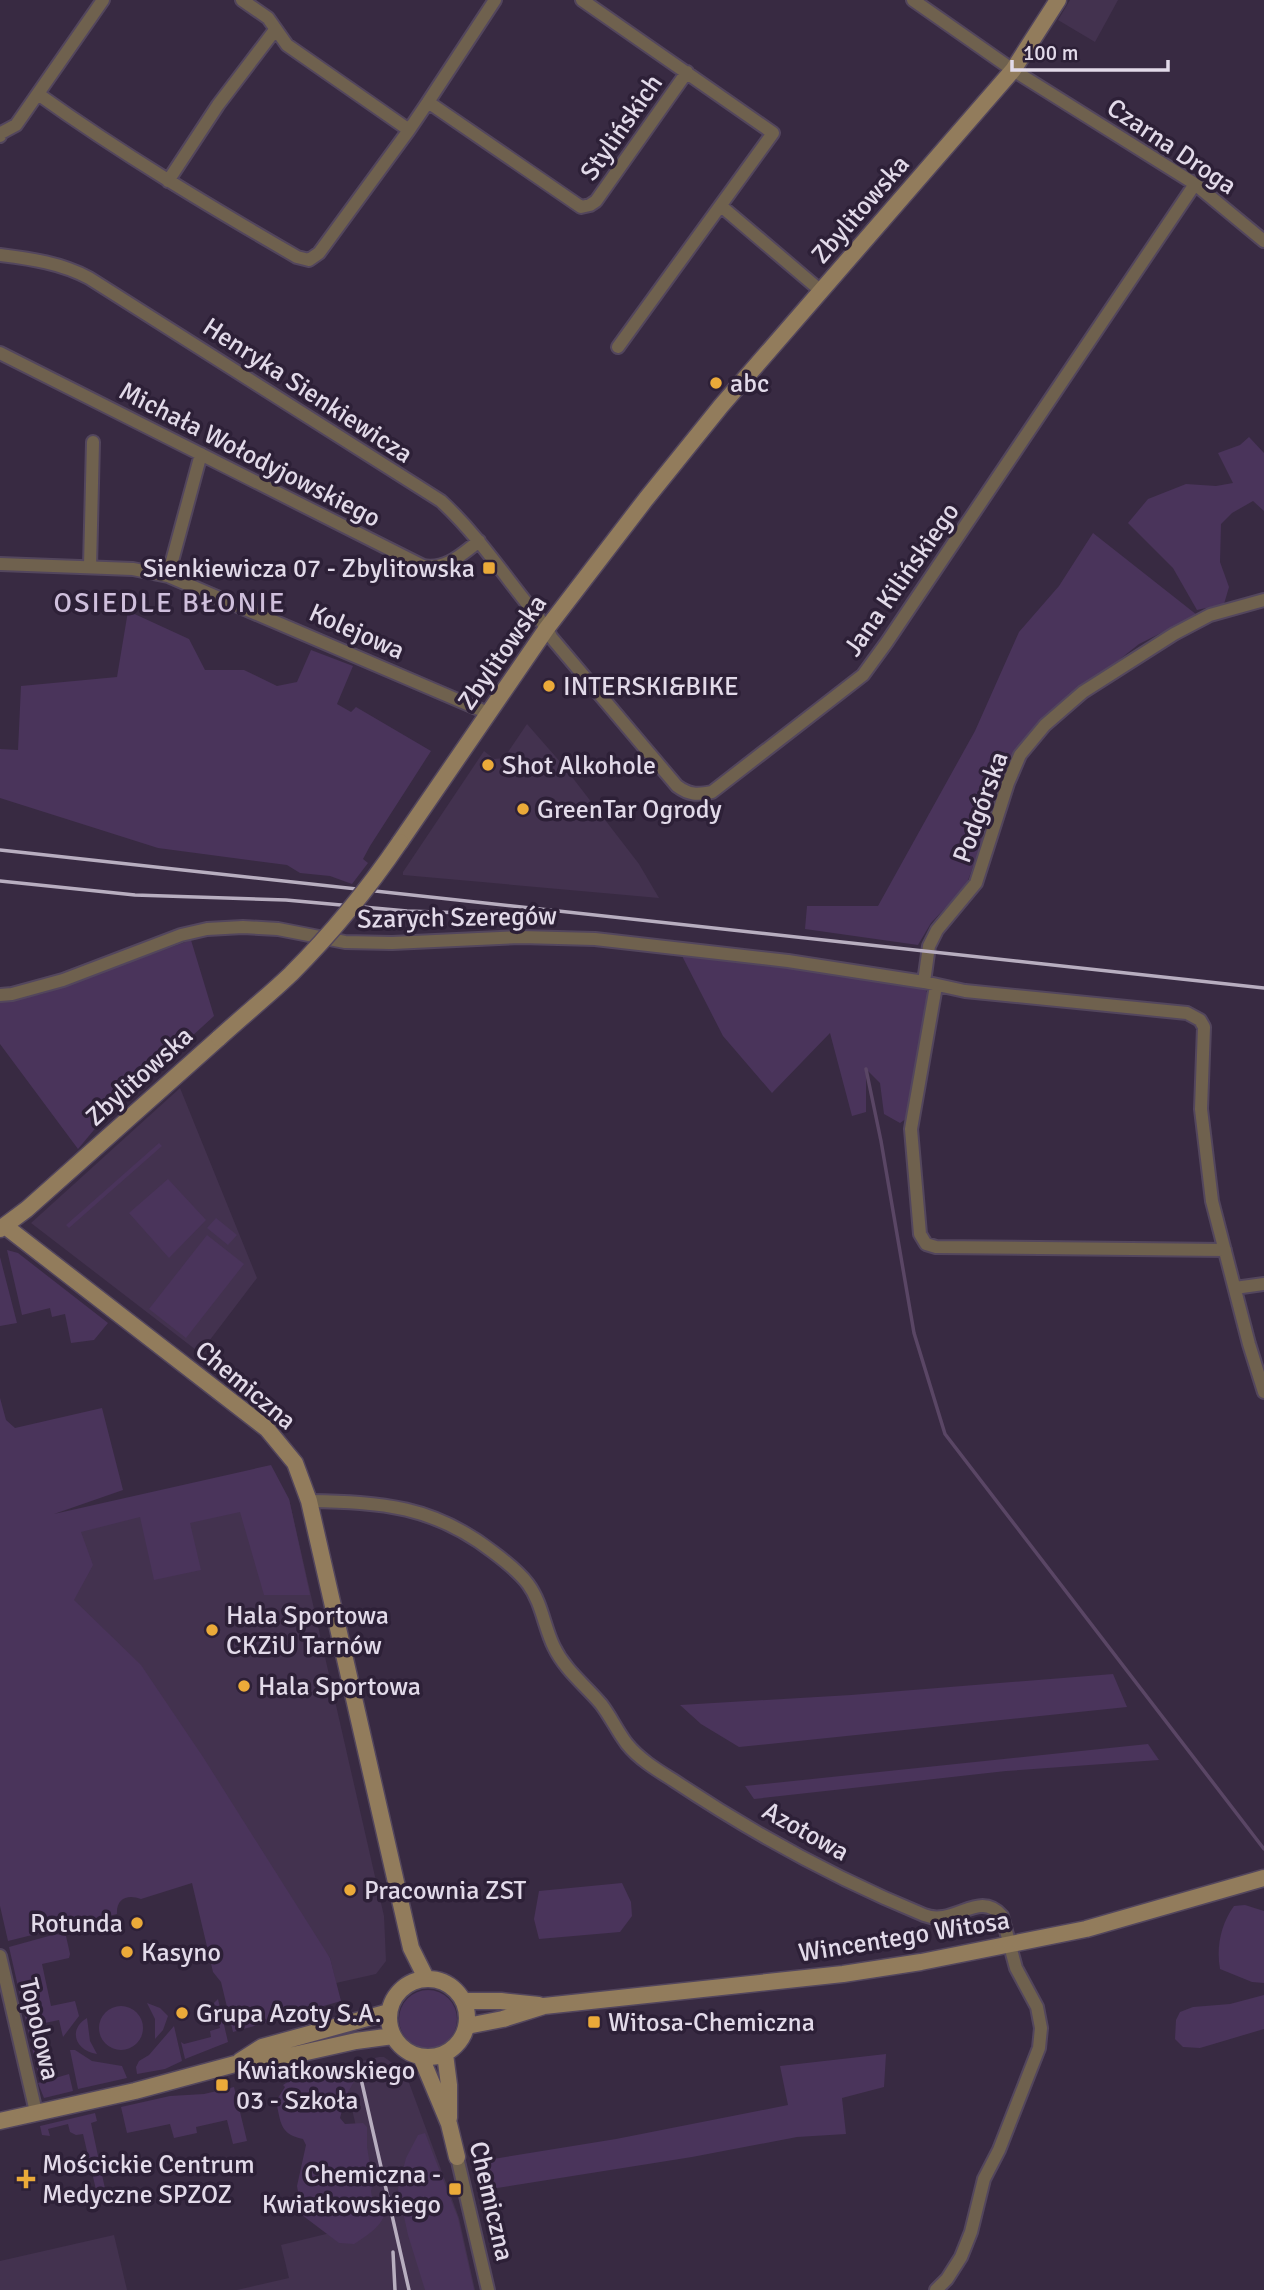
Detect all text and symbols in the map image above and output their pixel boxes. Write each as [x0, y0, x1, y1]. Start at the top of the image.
scale bar [1012, 28, 1168, 72]
text: 100 m [1023, 40, 1078, 66]
street label: Stylińskich [574, 68, 670, 187]
street label: Czarna Droga [1101, 92, 1242, 202]
street label: Zbylitowska [805, 149, 917, 271]
street label: Henryka Sienkiewicza [197, 311, 418, 471]
place label: abc [730, 368, 769, 400]
street label: Michała Wołodyjowskiego [114, 375, 386, 535]
marker: abc [708, 375, 724, 391]
street label: Jana Kilińskiego [837, 497, 967, 663]
place label: Sienkiewicza 07 - Zbylitowska [143, 553, 475, 585]
marker: Sienkiewicza 07 - Zbylitowska [481, 560, 497, 576]
district label: OSIEDLE BŁONIE [53, 586, 287, 620]
street label: Zbylitowska [451, 589, 554, 716]
street label: Kolejowa [304, 597, 409, 667]
place label: INTERSKI&BIKE [563, 671, 739, 703]
marker: INTERSKI&BIKE [541, 678, 557, 694]
street label: Podgórska [946, 747, 1016, 867]
place label: Shot Alkohole [502, 750, 656, 782]
marker: Shot Alkohole [480, 757, 496, 773]
place label: GreenTar Ogrody [537, 794, 722, 826]
marker: GreenTar Ogrody [515, 801, 531, 817]
street label: Szarych Szeregów [357, 900, 557, 936]
street label: Zbylitowska [79, 1020, 200, 1133]
street label: Chemiczna [188, 1334, 302, 1437]
place label: Hala Sportowa CKZiU Tarnów [226, 1600, 389, 1662]
marker: Hala Sportowa CKZiU Tarnów [204, 1622, 220, 1638]
place label: Hala Sportowa [258, 1671, 421, 1703]
marker: Hala Sportowa [236, 1678, 252, 1694]
street label: Azotowa [757, 1795, 854, 1869]
place label: Pracownia ZST [364, 1875, 526, 1907]
marker: Pracownia ZST [342, 1882, 358, 1898]
street label: Wincentego Witosa [796, 1904, 1012, 1969]
place label: Rotunda [30, 1908, 123, 1940]
marker: Rotunda [129, 1915, 145, 1931]
place label: Kasyno [141, 1937, 221, 1969]
marker: Kasyno [119, 1944, 135, 1960]
street label: Topolowa [12, 1975, 66, 2083]
place label: Grupa Azoty S.A. [196, 1998, 382, 2030]
marker: Grupa Azoty S.A. [174, 2005, 190, 2021]
place label: Witosa-Chemiczna [608, 2007, 815, 2039]
marker: Witosa-Chemiczna [586, 2014, 602, 2030]
place label: Kwiatkowskiego 03 - Szkoła [236, 2055, 415, 2117]
marker: Kwiatkowskiego 03 - Szkoła [214, 2077, 230, 2093]
street label: Chemiczna [462, 2138, 520, 2264]
place label: Mościckie Centrum Medyczne SPZOZ [42, 2149, 255, 2211]
place label: Chemiczna - Kwiatkowskiego [262, 2159, 441, 2221]
marker: Mościckie Centrum Medyczne SPZOZ [16, 2169, 36, 2189]
marker: Chemiczna - Kwiatkowskiego [447, 2181, 463, 2197]

